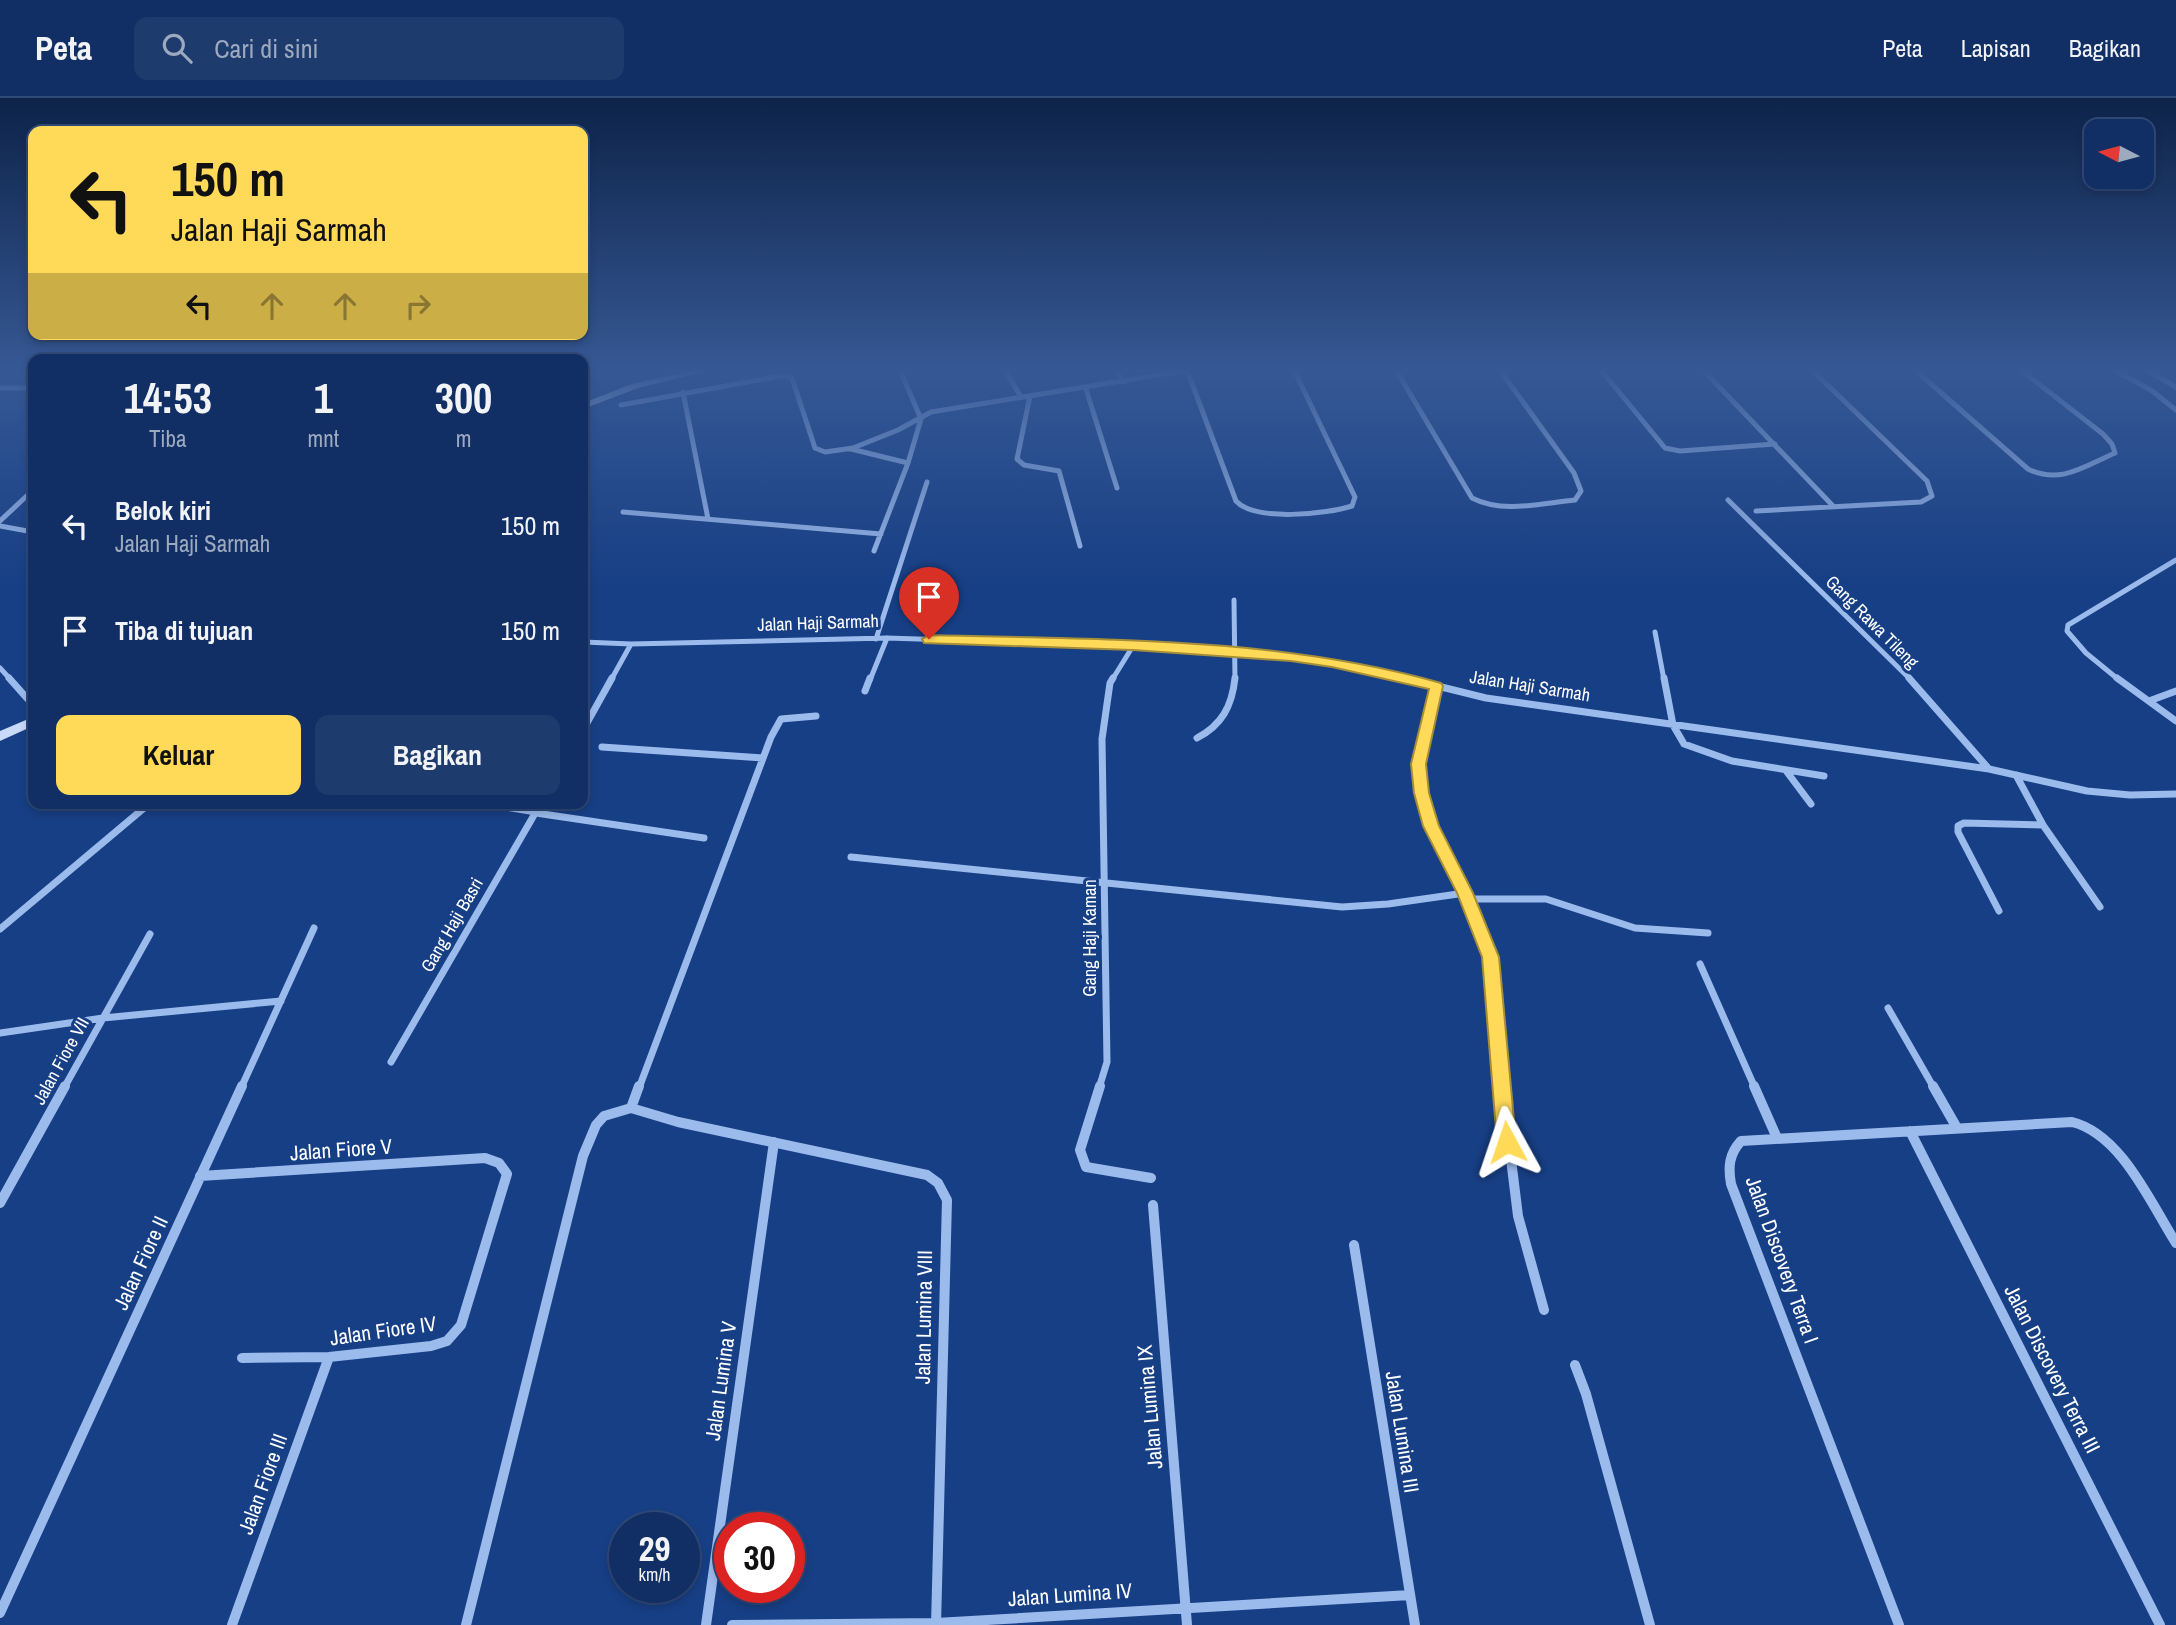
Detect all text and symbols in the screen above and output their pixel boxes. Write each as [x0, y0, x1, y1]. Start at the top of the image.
search box [134, 17, 624, 80]
text: Peta [35, 26, 92, 70]
icon: search [158, 29, 196, 67]
text: Cari di sini [214, 31, 318, 66]
text: Peta [1882, 32, 1923, 64]
text: Lapisan [1961, 32, 2031, 64]
text: Bagikan [2069, 32, 2141, 64]
north arrow [2084, 119, 2154, 189]
map controls [2084, 119, 2154, 189]
text: 150 m [171, 145, 285, 211]
icon: left [56, 154, 147, 245]
text: Jalan Haji Sarmah [171, 208, 387, 251]
icon: left [180, 287, 218, 325]
icon: ahead [253, 287, 291, 325]
icon: ahead [326, 287, 364, 325]
icon: right [399, 287, 437, 325]
text: 14:53 [124, 370, 212, 426]
text: 1 [314, 370, 333, 426]
text: 300 [435, 370, 492, 426]
text: Tiba [149, 423, 186, 454]
text: mnt [308, 423, 339, 454]
text: m [456, 423, 471, 454]
text: Belok kiri [115, 493, 211, 528]
icon: left [56, 507, 94, 545]
text: 150 m [501, 508, 560, 543]
text: Jalan Haji Sarmah [115, 528, 270, 559]
pin [899, 567, 959, 639]
street label: Gang Rawa Tileng [1820, 569, 1925, 674]
icon: arrive [910, 578, 948, 616]
street label: Jalan Haji Sarmah [757, 608, 879, 637]
icon: arrive [56, 612, 94, 650]
text: Tiba di tujuan [115, 613, 253, 648]
text: 150 m [501, 613, 560, 648]
street label: Jalan Haji Sarmah [1468, 664, 1592, 707]
button: Keluar [56, 715, 301, 795]
button: Bagikan [315, 715, 560, 795]
street label: Gang Haji Basri [414, 873, 489, 976]
street label: Gang Haji Kaman [1077, 879, 1102, 997]
street label: Jalan Fiore VII [26, 1013, 95, 1109]
position arrow [1470, 1105, 1544, 1179]
street label: Jalan Fiore V [289, 1131, 394, 1168]
street label: Jalan Discovery Terra I [1739, 1172, 1826, 1347]
street label: Jalan Fiore II [106, 1211, 175, 1314]
street label: Jalan Lumina VIII [908, 1250, 939, 1384]
street label: Jalan Discovery Terra III [1997, 1280, 2107, 1458]
street label: Jalan Fiore IV [328, 1309, 439, 1352]
street label: Jalan Lumina V [698, 1319, 743, 1442]
street label: Jalan Lumina IX [1130, 1343, 1169, 1470]
street label: Jalan Lumina III [1379, 1369, 1426, 1495]
street label: Jalan Fiore III [231, 1429, 294, 1538]
speed limit sign: 30 [714, 1512, 805, 1603]
text: 29 [639, 1525, 670, 1572]
text: km/h [639, 1562, 671, 1587]
street label: Jalan Lumina IV [1007, 1576, 1134, 1613]

